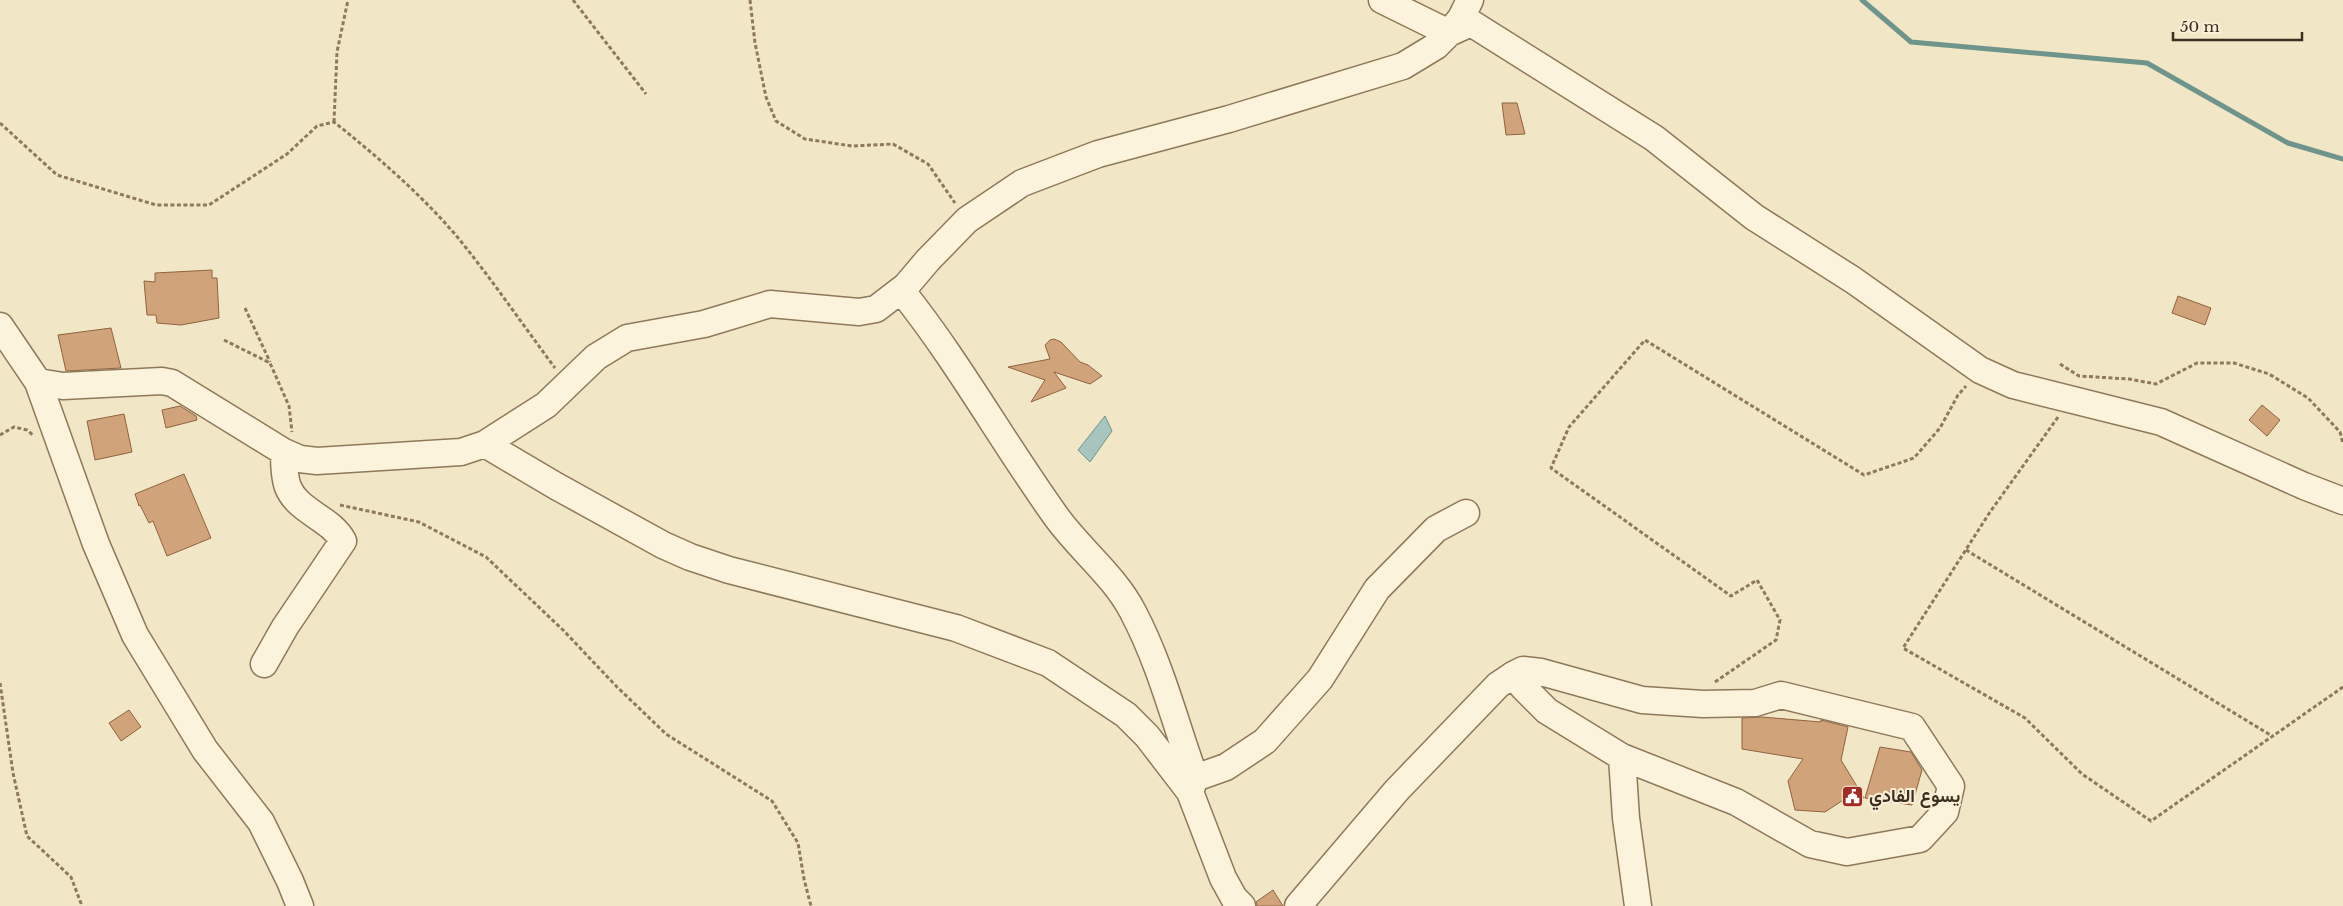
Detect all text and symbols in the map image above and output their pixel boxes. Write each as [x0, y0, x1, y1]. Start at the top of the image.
scale bar [2173, 10, 2302, 42]
text: 50 m [2180, 17, 2220, 36]
public building icon: يسوع الفادي [1841, 784, 1865, 808]
place label: يسوع الفادي [1869, 785, 1961, 811]

